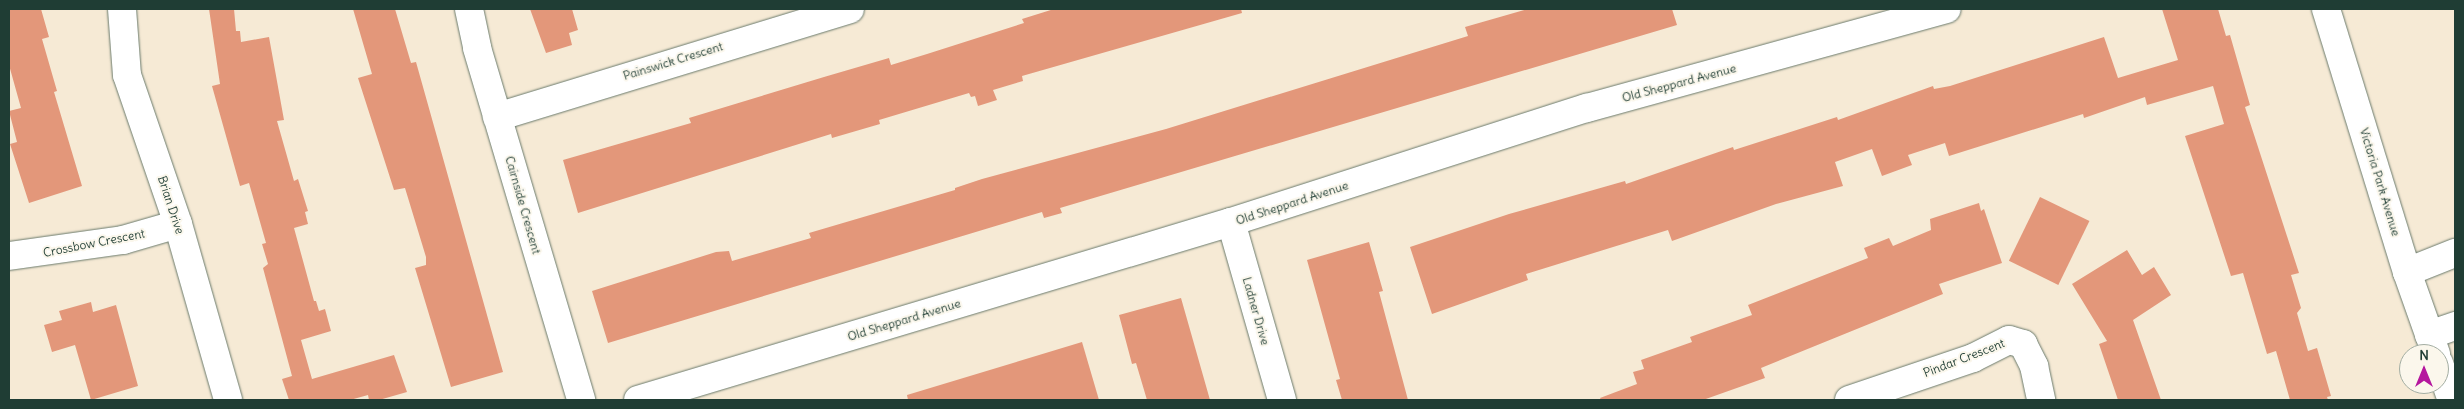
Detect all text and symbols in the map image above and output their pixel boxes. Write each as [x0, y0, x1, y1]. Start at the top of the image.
street label: Painswick Crescent [621, 39, 725, 83]
street label: Old Sheppard Avenue [1620, 61, 1738, 105]
street label: Victoria Park Avenue [2357, 126, 2403, 238]
street label: Cairnside Crescent [502, 154, 544, 256]
street label: Brian Drive [155, 174, 187, 236]
street label: Old Sheppard Avenue [1234, 178, 1350, 228]
street label: Crossbow Crescent [42, 226, 146, 260]
street label: Ladner Drive [1239, 275, 1273, 347]
street label: Old Sheppard Avenue [846, 296, 962, 344]
street label: Pindar Crescent [1921, 336, 2007, 380]
north arrow [2399, 344, 2449, 394]
text: N [2419, 346, 2429, 364]

